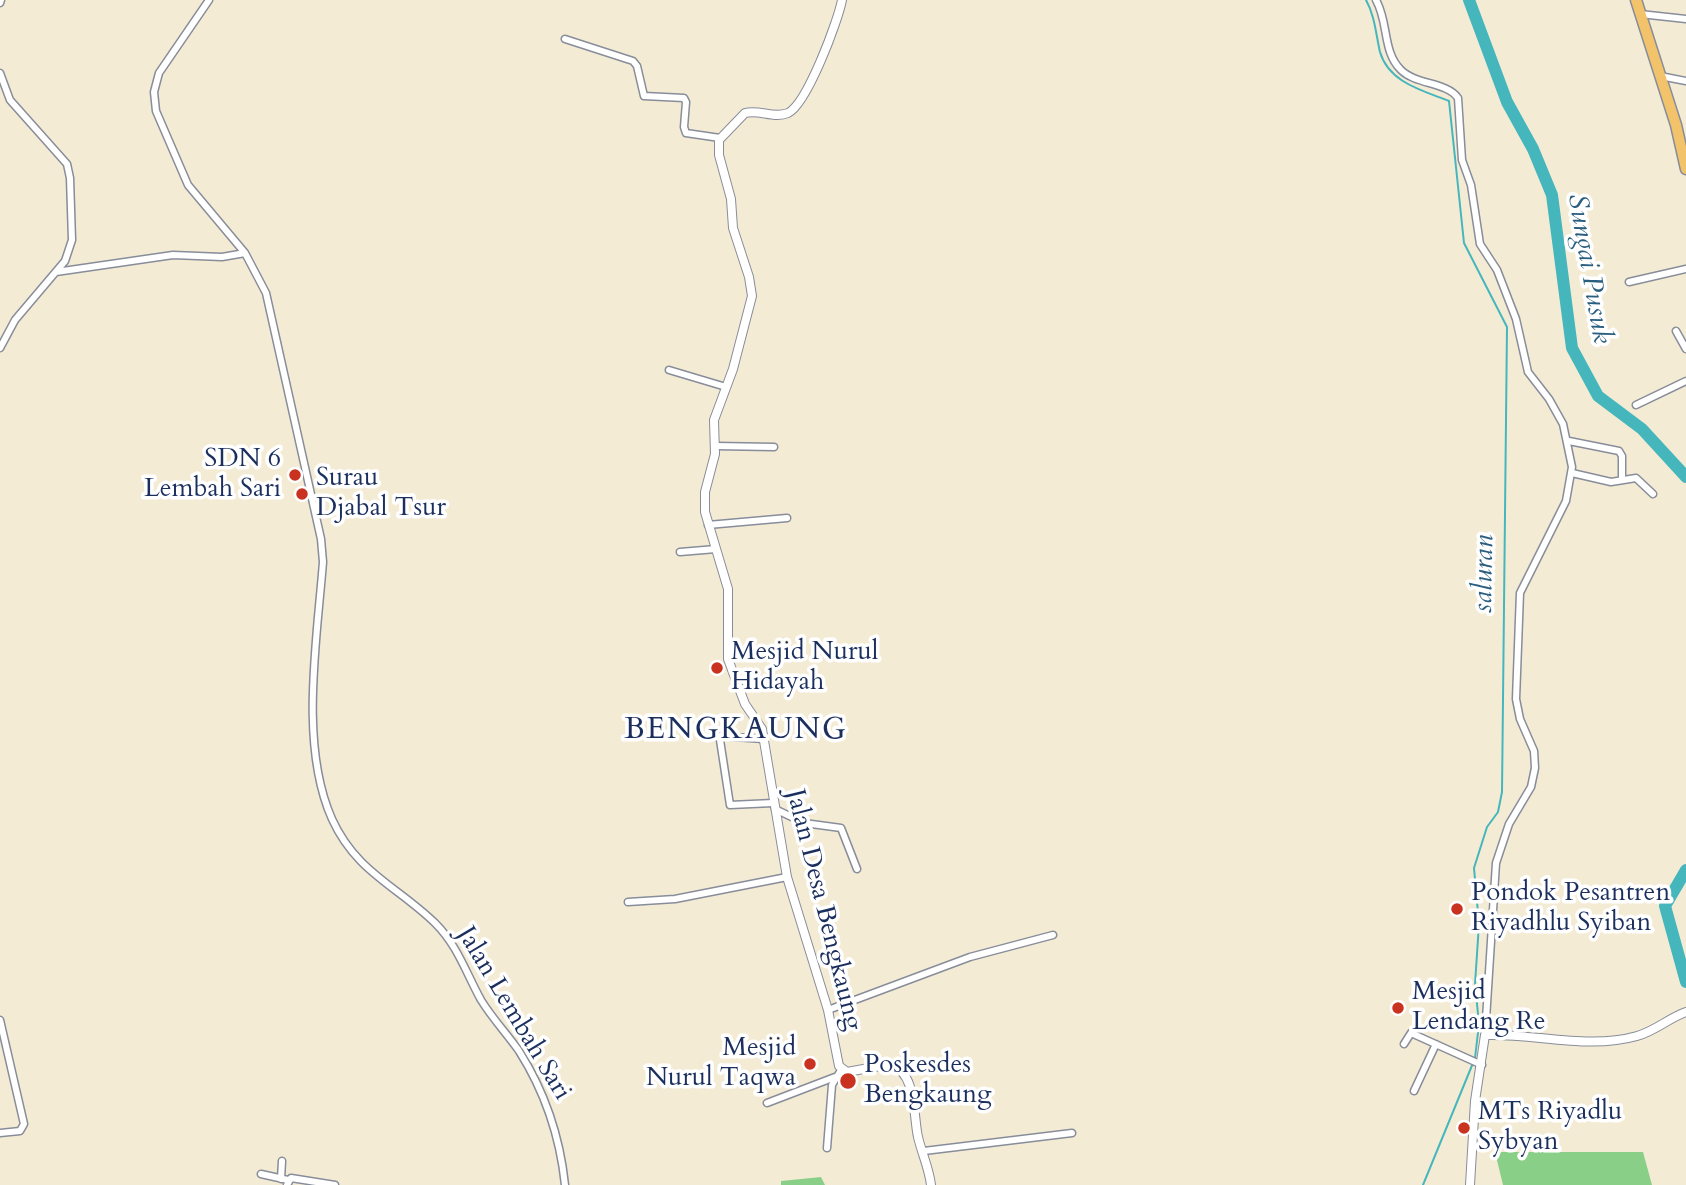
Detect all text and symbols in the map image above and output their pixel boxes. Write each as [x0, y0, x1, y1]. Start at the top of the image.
water label: Sungai Pusuk [1558, 192, 1618, 346]
place label: SDN 6 Lembah Sari [144, 444, 281, 505]
place label: Surau Djabal Tsur [316, 463, 446, 524]
marker: SDN 6 Lembah Sari [287, 467, 303, 483]
marker: Surau Djabal Tsur [294, 486, 310, 502]
water label: saluran [1468, 535, 1502, 613]
place label: Mesjid Nurul Hidayah [731, 637, 878, 698]
marker: Mesjid Nurul Hidayah [709, 660, 725, 676]
district label: BENGKAUNG [625, 713, 847, 749]
street label: Jalan Desa Bengkaung [778, 786, 868, 1034]
place label: Pondok Pesantren Riyadhlu Syiban [1471, 878, 1670, 940]
marker: Pondok Pesantren Riyadhlu Syiban [1449, 901, 1465, 917]
street label: Jalan Lembah Sari [449, 922, 577, 1106]
place label: Mesjid Lendang Re [1412, 977, 1546, 1038]
marker: Mesjid Lendang Re [1390, 1000, 1406, 1016]
place label: Mesjid Nurul Taqwa [646, 1033, 796, 1094]
place label: Poskesdes Bengkaung [864, 1050, 992, 1112]
marker: Mesjid Nurul Taqwa [802, 1056, 818, 1072]
marker: Poskesdes Bengkaung [838, 1071, 858, 1091]
place label: MTs Riyadlu Sybyan [1478, 1097, 1622, 1158]
marker: MTs Riyadlu Sybyan [1456, 1120, 1472, 1136]

